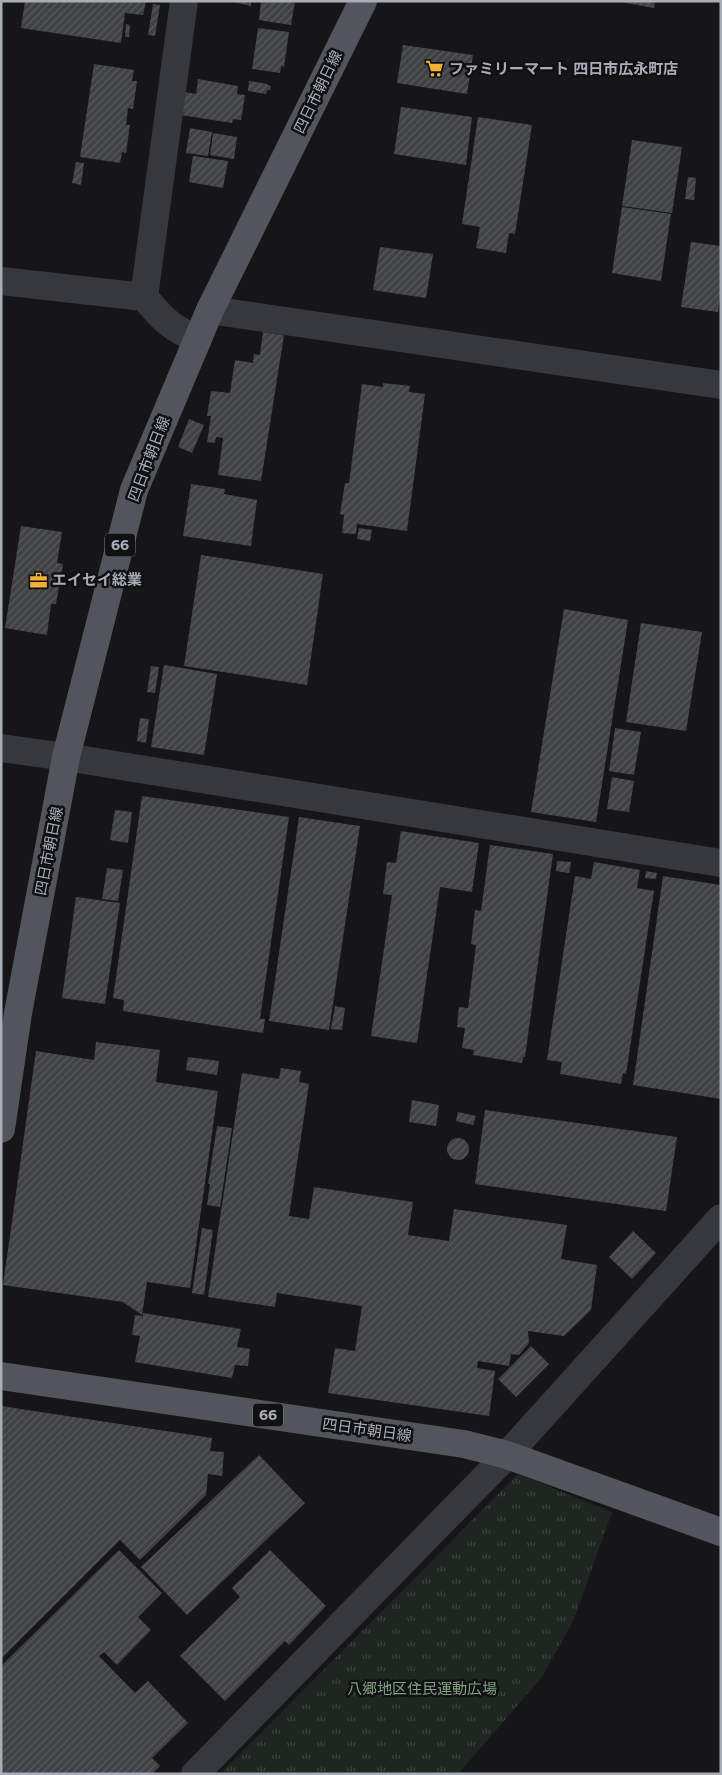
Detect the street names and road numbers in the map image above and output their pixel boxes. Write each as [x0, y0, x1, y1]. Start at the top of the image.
street label: 四日市朝日線 [289, 47, 346, 136]
street label: 四日市朝日線 [124, 413, 174, 504]
road number: 66 [105, 534, 135, 556]
street label: 四日市朝日線 [31, 805, 66, 897]
road number: 66 [253, 1404, 283, 1426]
street label: 四日市朝日線 [321, 1414, 413, 1445]

